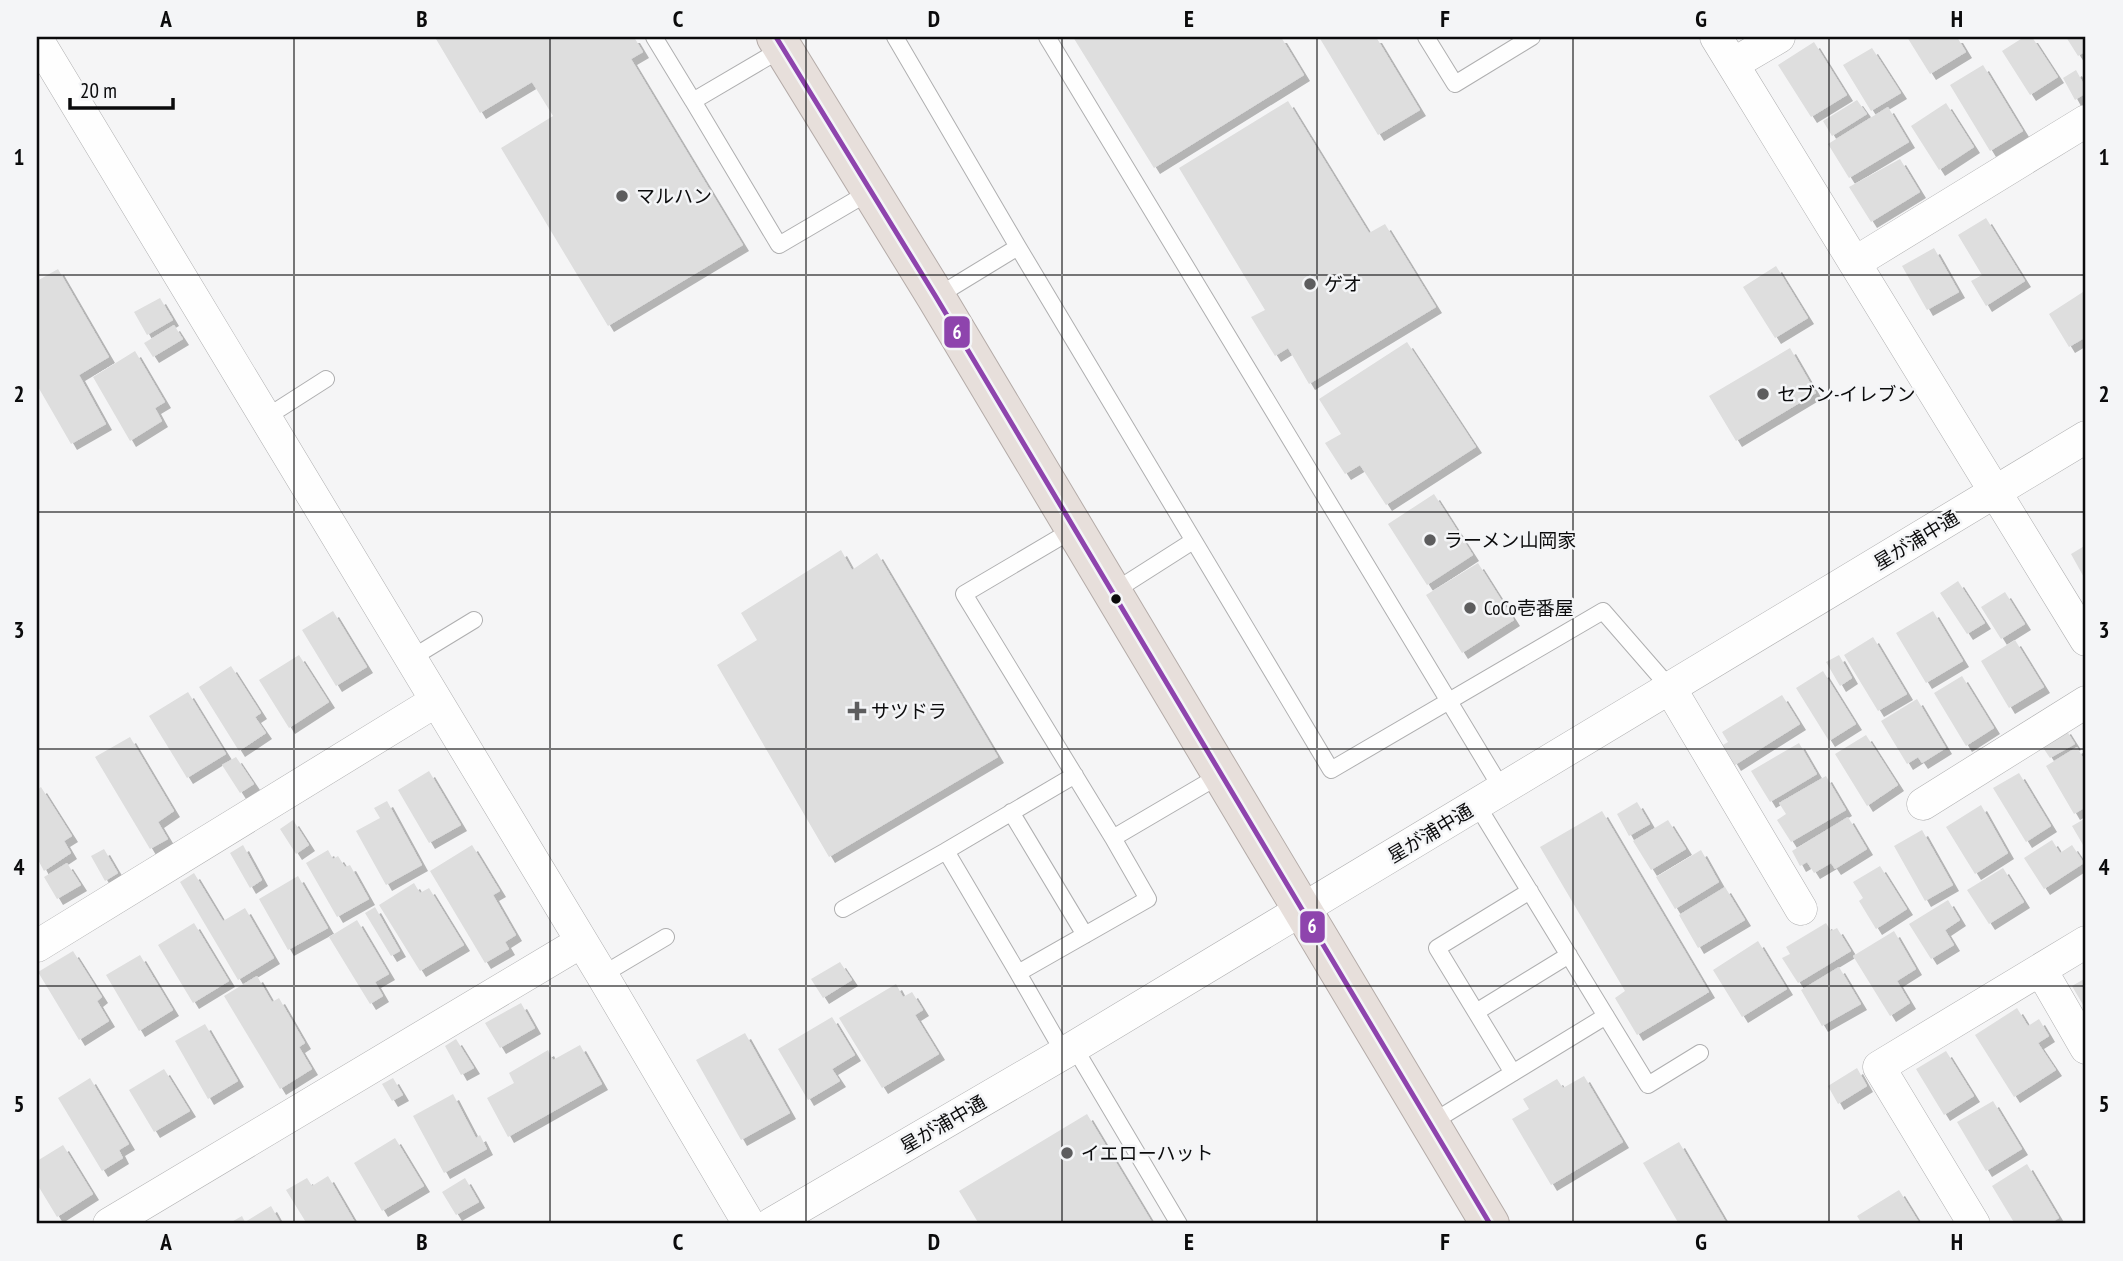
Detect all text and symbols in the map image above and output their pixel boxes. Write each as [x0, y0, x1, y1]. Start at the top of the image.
text: A [159, 4, 172, 33]
text: B [416, 4, 428, 33]
text: C [673, 4, 684, 33]
text: D [928, 4, 940, 33]
text: E [1184, 4, 1194, 33]
text: F [1440, 4, 1450, 33]
text: G [1695, 4, 1707, 33]
text: H [1951, 4, 1963, 33]
scale bar [70, 66, 173, 110]
text: 20 m [80, 77, 117, 104]
text: 1 [14, 142, 25, 171]
text: 1 [2099, 142, 2110, 171]
place label: マルハン [636, 184, 712, 208]
marker: マルハン [614, 188, 630, 204]
place label: ゲオ [1324, 272, 1362, 296]
marker: ゲオ [1302, 276, 1318, 292]
line badge: 6 [943, 315, 971, 349]
text: 6 [952, 320, 962, 344]
text: 2 [14, 379, 25, 408]
text: 2 [2099, 379, 2110, 408]
place label: セブン-イレブン [1777, 382, 1916, 406]
marker: セブン-イレブン [1755, 386, 1771, 402]
street label: 星が浦中通 [1869, 505, 1963, 575]
place label: ラーメン山岡家 [1444, 528, 1576, 552]
marker: ラーメン山岡家 [1422, 532, 1438, 548]
unlabelled marker [1109, 592, 1123, 606]
place label: CoCo壱番屋 [1484, 596, 1574, 620]
marker: CoCo壱番屋 [1462, 600, 1478, 616]
text: 3 [14, 615, 25, 644]
text: 3 [2099, 615, 2110, 644]
place label: サツドラ [871, 699, 947, 723]
marker: サツドラ [849, 703, 865, 719]
street label: 星が浦中通 [1383, 798, 1477, 868]
text: 4 [14, 852, 25, 881]
text: 4 [2099, 852, 2110, 881]
line badge: 6 [1299, 910, 1326, 944]
text: 6 [1307, 914, 1317, 938]
text: 5 [14, 1089, 25, 1118]
text: 5 [2099, 1089, 2110, 1118]
street label: 星が浦中通 [896, 1090, 990, 1158]
place label: イエローハット [1081, 1141, 1213, 1165]
marker: イエローハット [1059, 1145, 1075, 1161]
text: A [159, 1227, 172, 1256]
text: B [416, 1227, 428, 1256]
text: C [673, 1227, 684, 1256]
text: D [928, 1227, 940, 1256]
text: E [1184, 1227, 1194, 1256]
text: F [1440, 1227, 1450, 1256]
text: G [1695, 1227, 1707, 1256]
text: H [1951, 1227, 1963, 1256]

